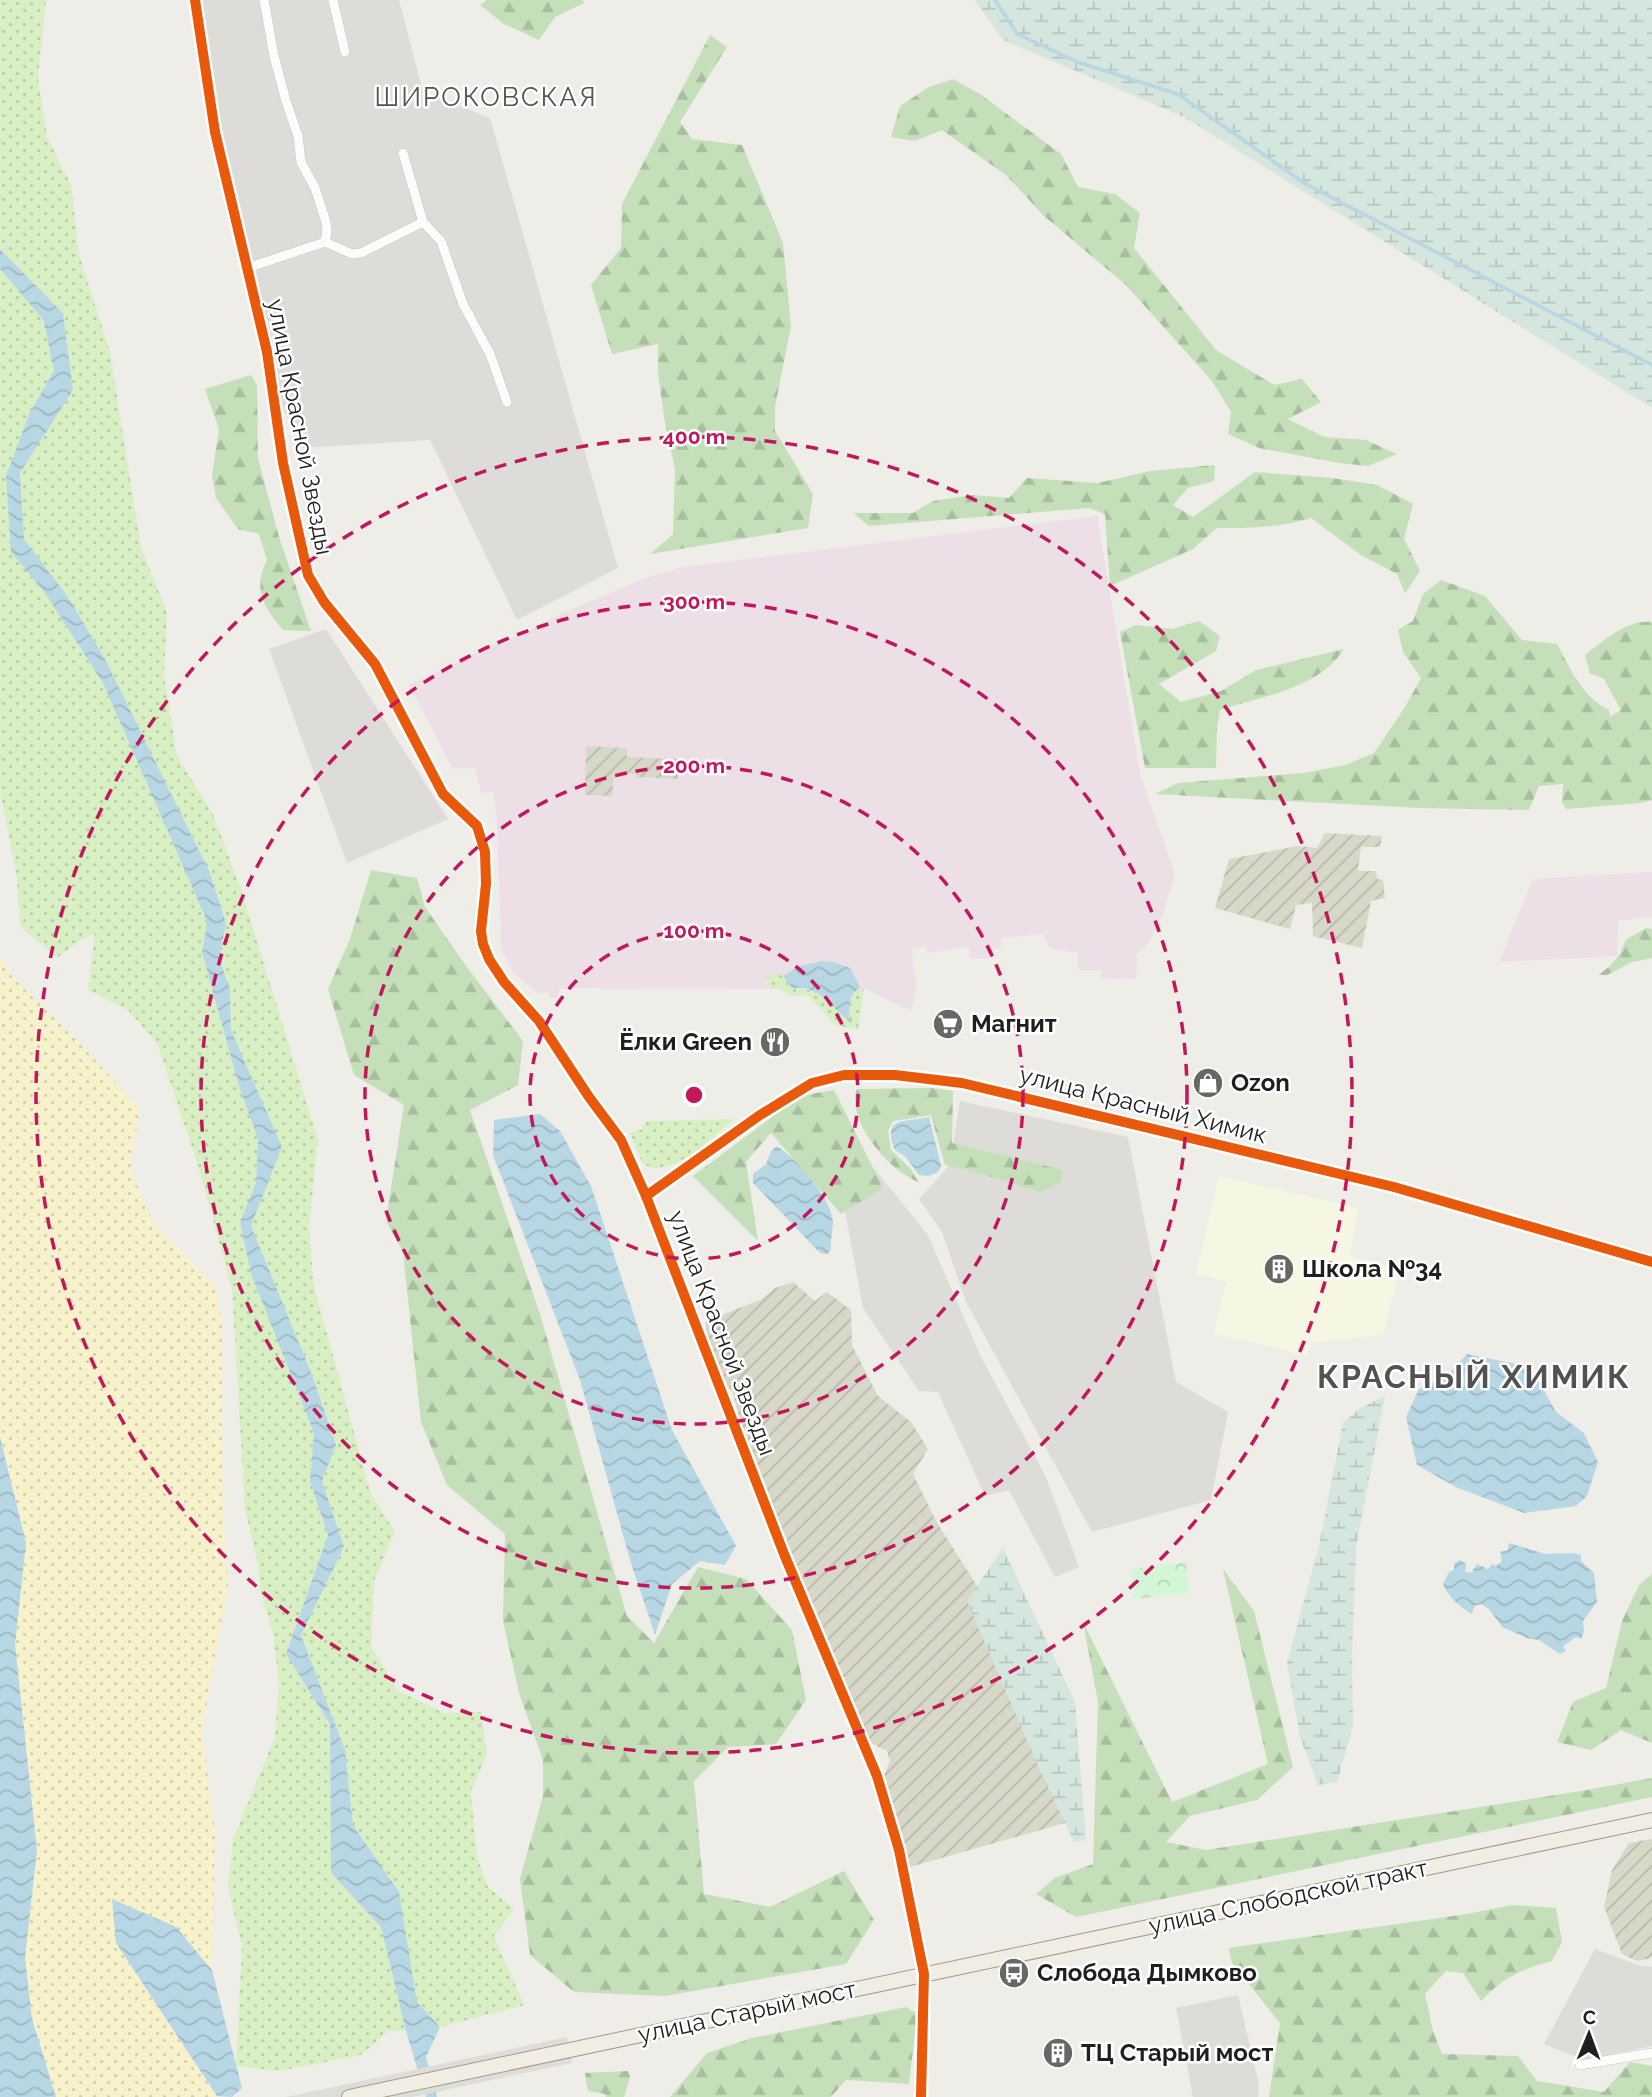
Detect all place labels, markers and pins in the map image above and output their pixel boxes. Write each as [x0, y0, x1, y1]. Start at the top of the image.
supermarket icon: Магнит [931, 1007, 965, 1041]
place label: Магнит [971, 1009, 1057, 1038]
restaurant icon: Ёлки Green [758, 1025, 792, 1059]
place label: Ёлки Green [619, 1027, 752, 1056]
shop icon: Ozon [1191, 1066, 1225, 1100]
place label: Ozon [1231, 1068, 1290, 1097]
centre of rings [682, 1083, 706, 1107]
building icon: Школа №34 [1262, 1252, 1296, 1286]
place label: Школа №34 [1302, 1254, 1442, 1283]
bus stop icon: Слобода Дымково [997, 1956, 1031, 1990]
place label: Слобода Дымково [1037, 1958, 1257, 1987]
building icon: ТЦ Старый мост [1041, 2036, 1075, 2070]
place label: ТЦ Старый мост [1081, 2038, 1273, 2067]

